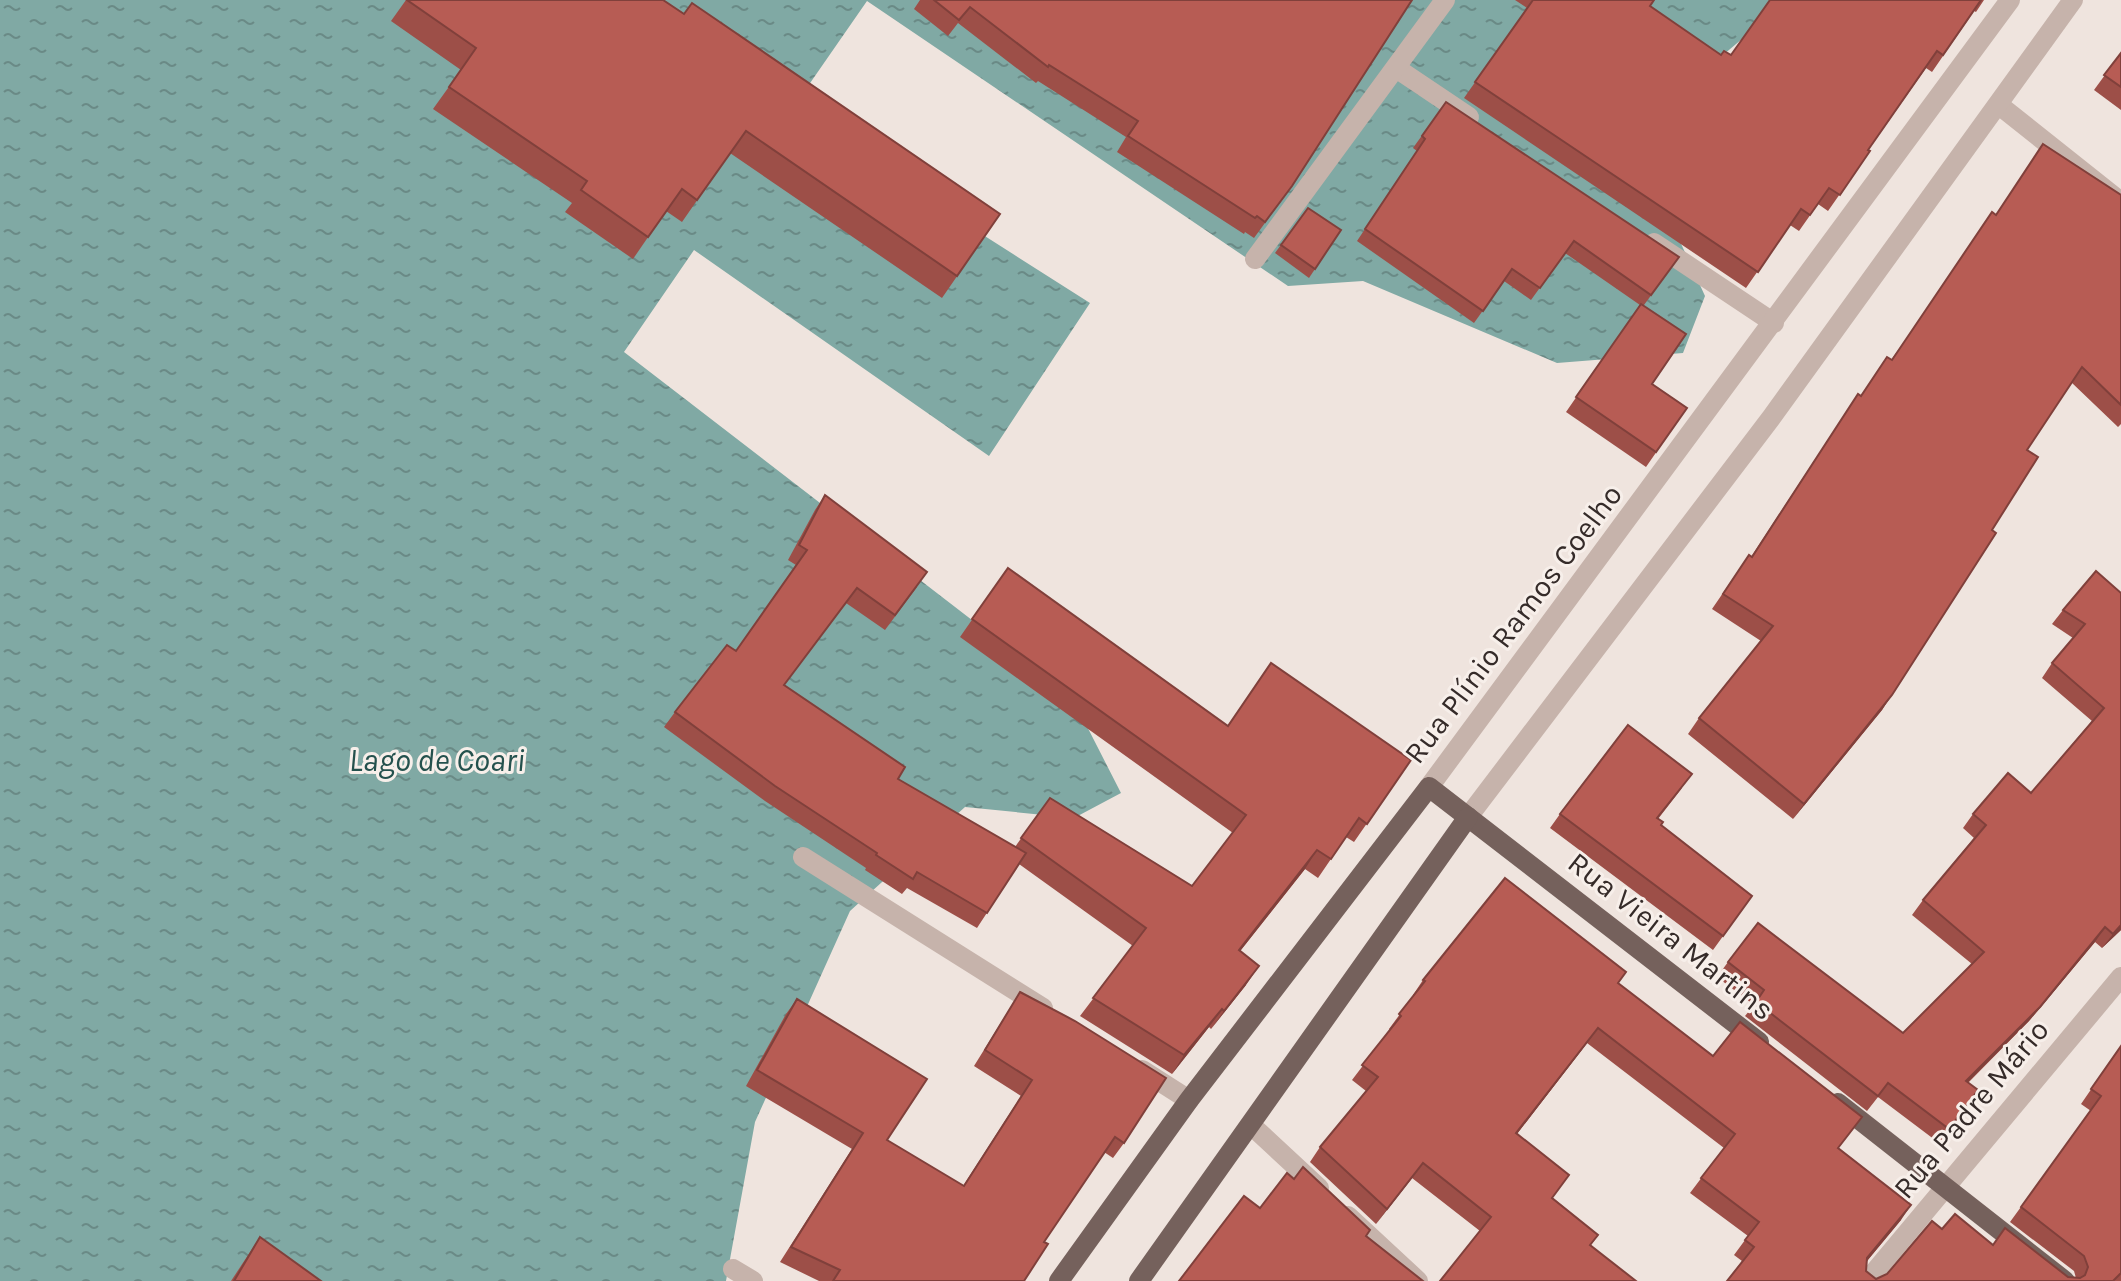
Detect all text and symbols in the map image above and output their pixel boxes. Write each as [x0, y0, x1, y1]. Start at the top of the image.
street label: Rua Plínio Ramos Coelho [1396, 477, 1630, 771]
water label: Lago de Coari [349, 742, 525, 779]
street label: Rua Vieira Martins [1561, 844, 1781, 1028]
street label: Rua Padre Mário [1886, 1012, 2056, 1206]

